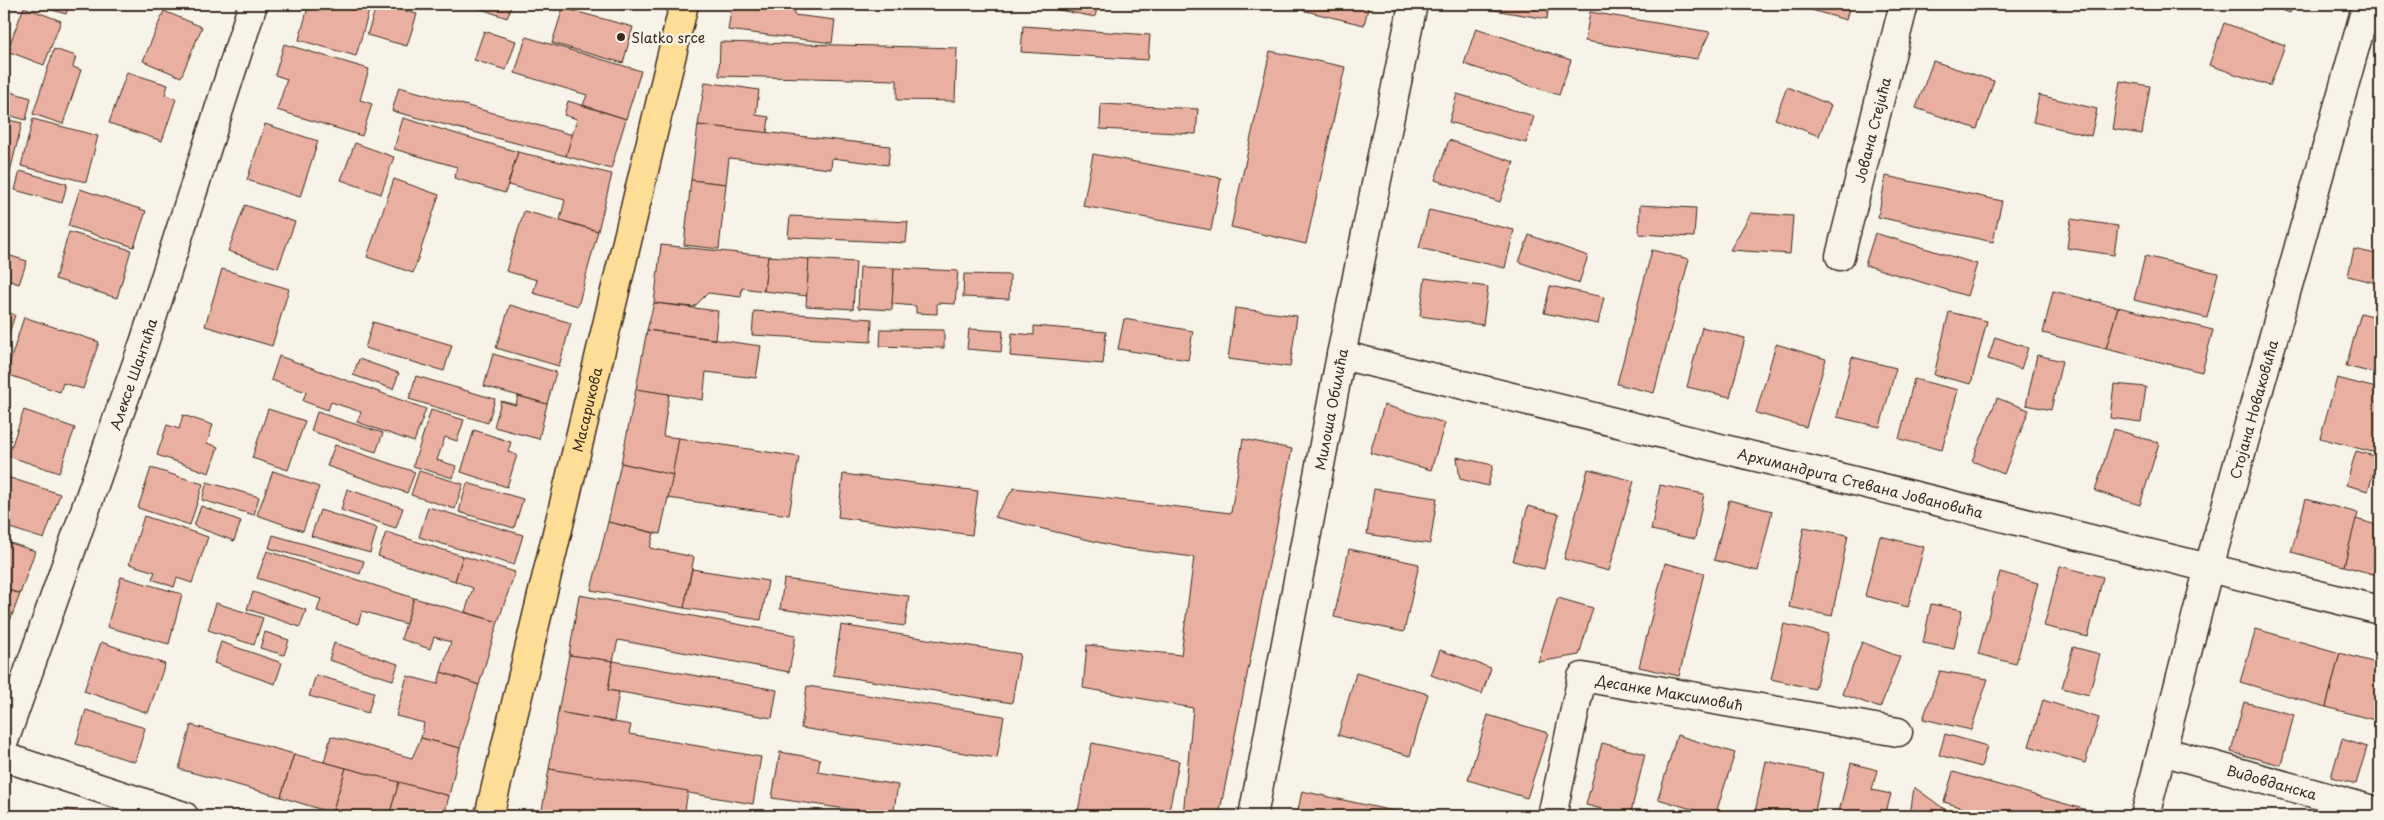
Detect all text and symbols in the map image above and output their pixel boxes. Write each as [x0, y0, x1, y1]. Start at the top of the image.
place label: Slatko srce [631, 27, 705, 48]
marker: Slatko srce [615, 31, 627, 43]
street label: Јована Стејића [1848, 75, 1896, 185]
street label: Алексе Шантића [104, 315, 162, 432]
street label: Стојана Новаковића [2224, 337, 2283, 481]
street label: Милоша Обилића [1309, 346, 1353, 472]
street label: Масарикова [566, 365, 607, 454]
street label: Архимандрита Стевана Јовановића [1736, 442, 1986, 523]
street label: Десанке Максимовић [1593, 669, 1745, 715]
street label: Видовданска [2224, 759, 2320, 804]

